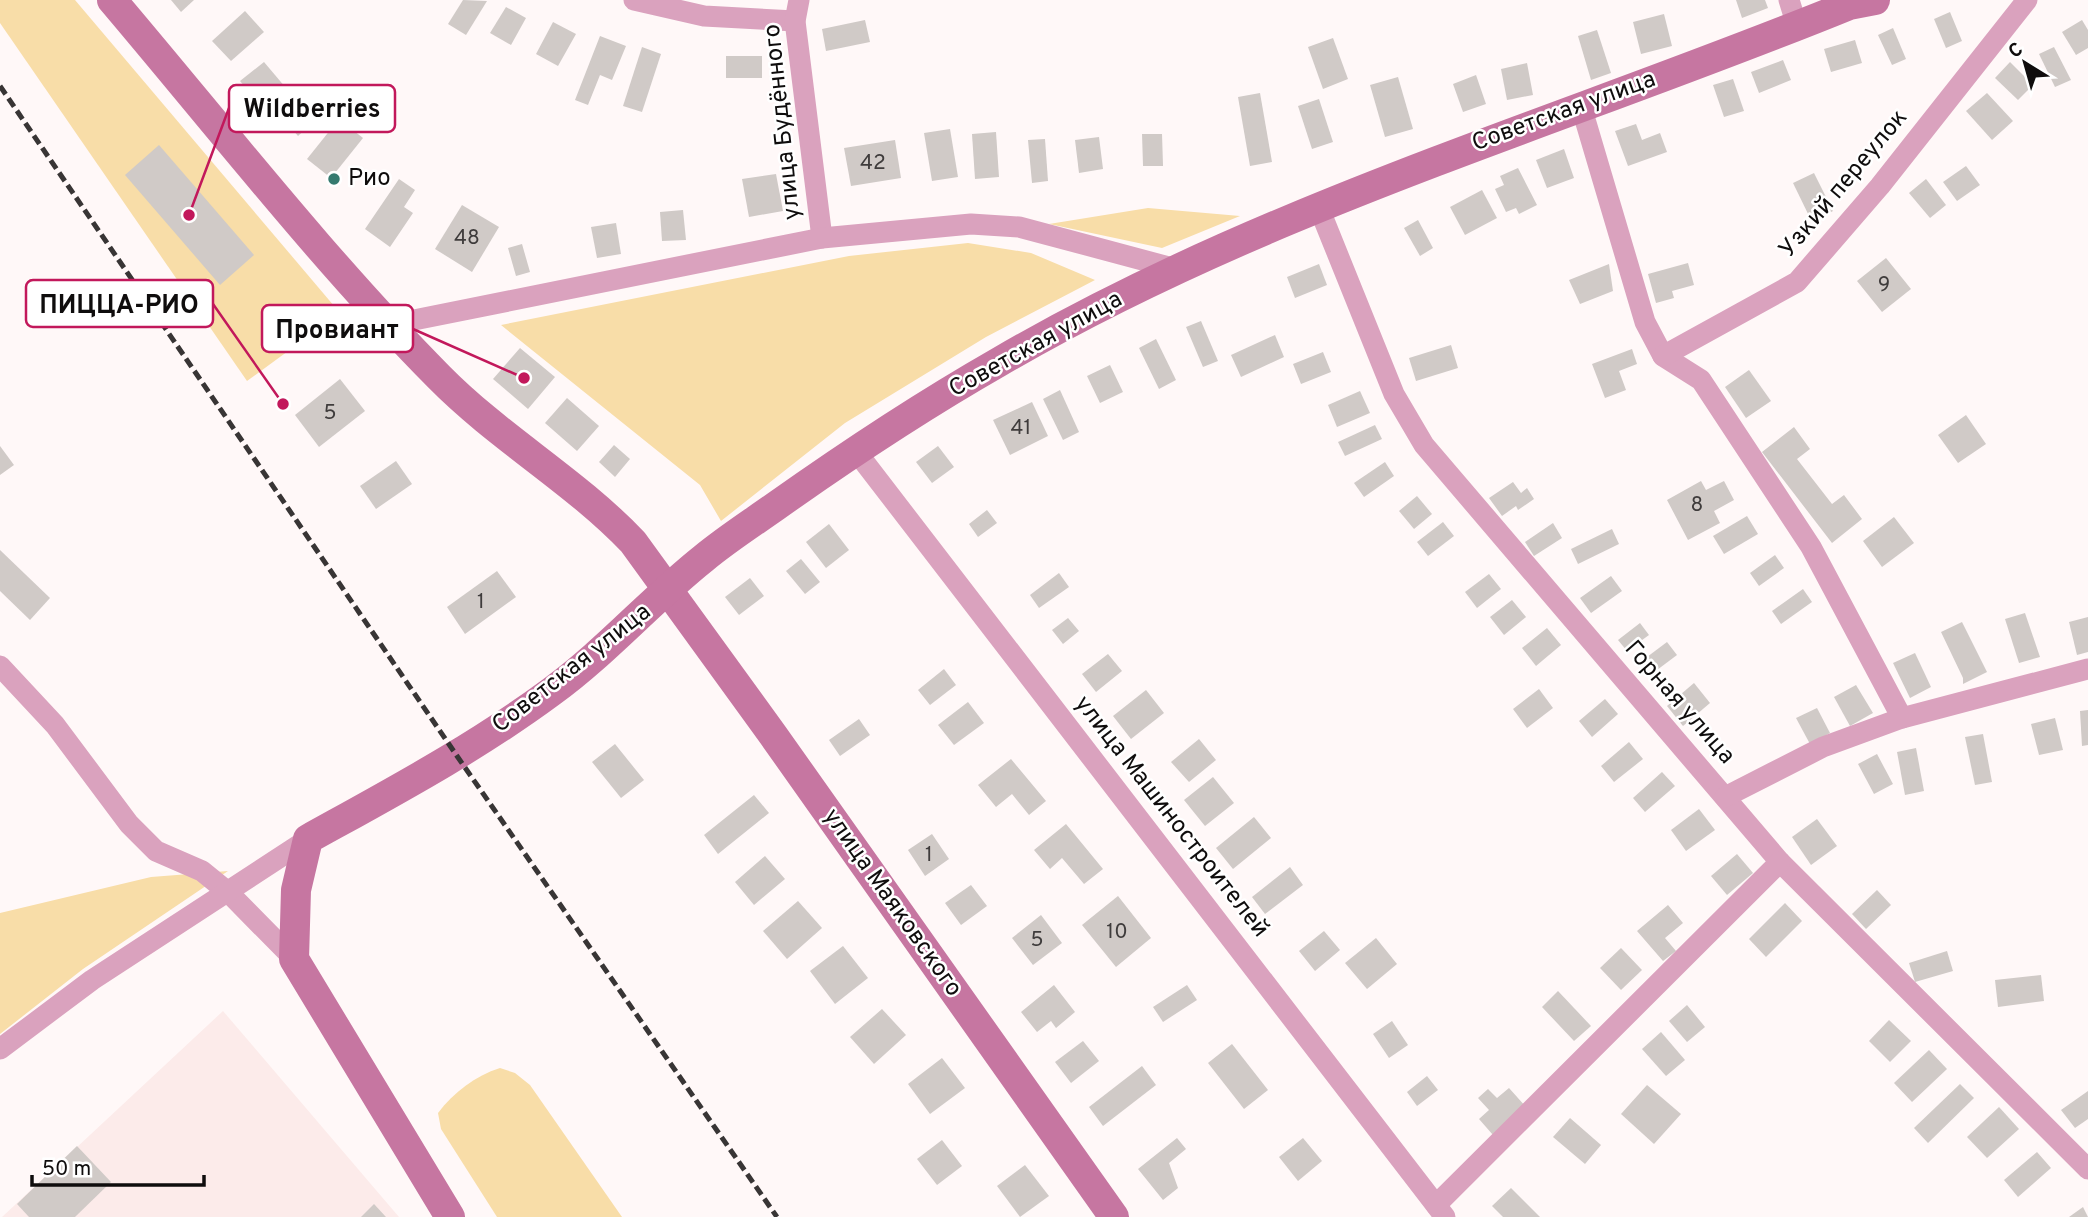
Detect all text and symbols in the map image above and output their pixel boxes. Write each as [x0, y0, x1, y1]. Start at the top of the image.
street label: улица Будённого [758, 22, 808, 222]
north arrow [1990, 28, 2060, 98]
text: С [2004, 38, 2028, 64]
street label: Советская улица [1468, 65, 1660, 159]
callout: Wildberries [229, 85, 395, 132]
text: Wildberries [243, 94, 381, 127]
street label: Узкий переулок [1773, 104, 1915, 264]
house number: 42 [860, 150, 886, 177]
place label: Рио [348, 164, 391, 194]
marker: Рио [326, 171, 342, 187]
house number: 48 [454, 225, 480, 252]
house number: 9 [1878, 272, 1890, 299]
callout: ПИЦЦА-РИО [26, 280, 213, 327]
street label: Советская улица [944, 285, 1128, 405]
text: ПИЦЦА-РИО [39, 290, 199, 323]
callout: Провиант [262, 305, 413, 352]
text: Провиант [275, 315, 399, 348]
house number: 5 [323, 400, 337, 427]
house number: 41 [1011, 415, 1031, 442]
house number: 8 [1691, 492, 1703, 519]
house number: 1 [477, 589, 485, 616]
street label: Советская улица [487, 598, 657, 740]
street label: Горная улица [1617, 635, 1741, 771]
street label: улица Машиностроителей [1067, 690, 1275, 944]
street label: улица Маяковского [816, 803, 968, 1003]
house number: 1 [925, 842, 933, 869]
house number: 10 [1106, 919, 1128, 946]
house number: 5 [1030, 927, 1044, 954]
scale bar [32, 1144, 203, 1188]
text: 50 m [42, 1156, 91, 1183]

